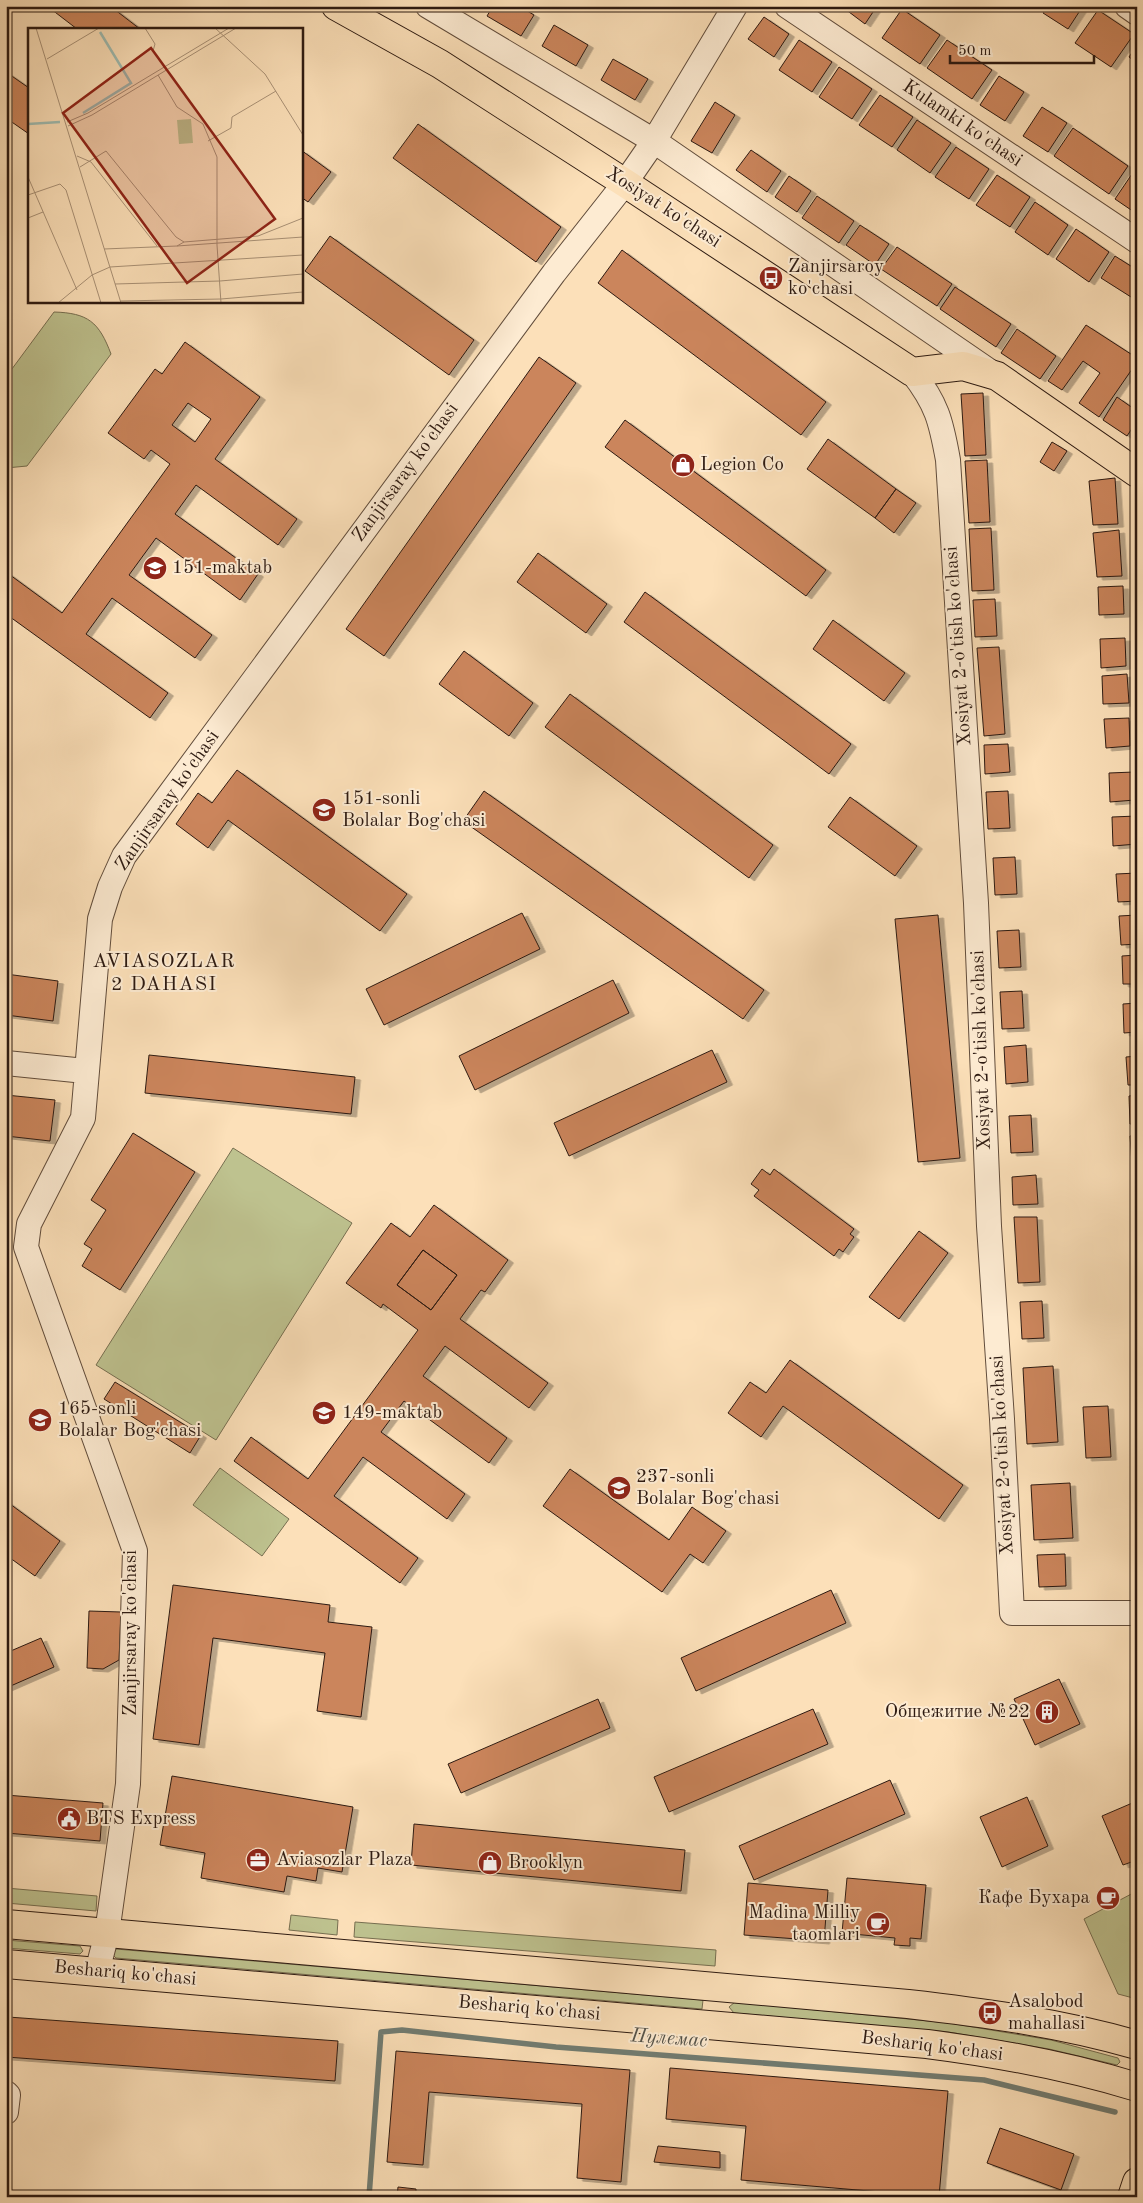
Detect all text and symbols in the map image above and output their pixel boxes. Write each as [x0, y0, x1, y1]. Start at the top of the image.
inset map [28, 28, 302, 302]
scale bar [950, 32, 1094, 64]
text: 50 m [958, 44, 992, 59]
street label: Kulamki ko'chasi [899, 77, 1025, 171]
street label: Xosiyat ko'chasi [602, 164, 724, 252]
place label: Zanjirsaroy ko'chasi [788, 258, 884, 299]
bus stop icon: Zanjirsaroy ko'chasi [758, 265, 784, 291]
street label: Zanjirsaray ko'chasi [349, 400, 463, 546]
shop icon: Legion Co [670, 452, 696, 478]
place label: Legion Co [700, 456, 784, 475]
street label: Xosiyat 2-o'tish ko'chasi [943, 545, 975, 747]
school or university icon: 151-maktab [142, 555, 168, 581]
place label: 151-maktab [172, 559, 272, 578]
street label: Zanjirsaray ko'chasi [113, 727, 223, 875]
place label: 151-sonli Bolalar Bog'chasi [342, 790, 485, 831]
school or university icon: 151-sonli Bolalar Bog'chasi [311, 797, 337, 823]
street label: Xosiyat 2-o'tish ko'chasi [969, 950, 995, 1150]
district label: AVIASOZLAR 2 DAHASI [92, 952, 236, 995]
street label: Xosiyat 2-o'tish ko'chasi [988, 1354, 1018, 1556]
place label: 165-sonli Bolalar Bog'chasi [58, 1400, 201, 1441]
school or university icon: 149-maktab [311, 1400, 337, 1426]
place label: 149-maktab [342, 1404, 442, 1423]
school or university icon: 165-sonli Bolalar Bog'chasi [27, 1407, 53, 1433]
place label: 237-sonli Bolalar Bog'chasi [636, 1468, 779, 1509]
school or university icon: 237-sonli Bolalar Bog'chasi [606, 1475, 632, 1501]
street label: Zanjirsaray ko'chasi [122, 1550, 141, 1716]
building icon: Общежитие №22 [1034, 1699, 1060, 1725]
place label: Общежитие №22 [885, 1703, 1030, 1722]
public building icon: BTS Express [56, 1806, 82, 1832]
place label: BTS Express [86, 1810, 196, 1829]
office icon: Aviasozlar Plaza [245, 1847, 271, 1873]
shop icon: Brooklyn [477, 1850, 503, 1876]
place label: Aviasozlar Plaza [276, 1851, 413, 1870]
place label: Brooklyn [508, 1854, 583, 1873]
cafe icon: Кафе Бухара [1095, 1885, 1121, 1911]
place label: Кафе Бухара [978, 1889, 1091, 1908]
place label: Madina Milliy taomlari [748, 1904, 860, 1945]
cafe icon: Madina Milliy taomlari [865, 1911, 891, 1937]
street label: Beshariq ko'chasi [53, 1958, 197, 1990]
street label: Beshariq ko'chasi [457, 1993, 601, 2025]
place label: Asalobod mahallasi [1008, 1993, 1085, 2034]
bus stop icon: Asalobod mahallasi [977, 2000, 1003, 2026]
water label: Пулемас [629, 2026, 708, 2052]
street label: Beshariq ko'chasi [860, 2029, 1004, 2065]

